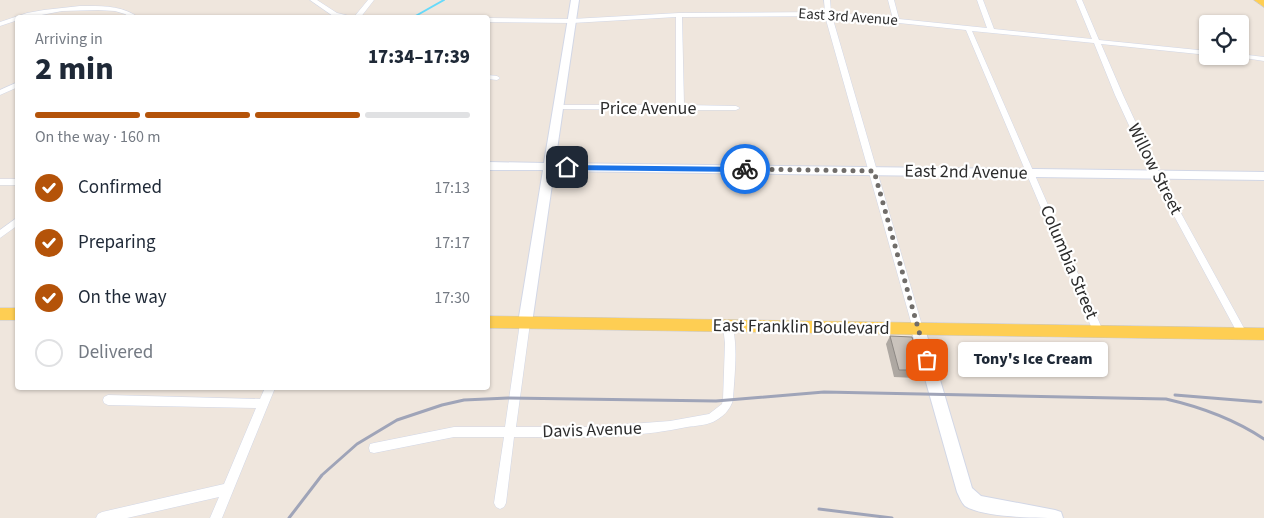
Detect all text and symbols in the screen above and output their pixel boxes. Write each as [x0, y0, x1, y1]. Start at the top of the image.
street label: East 3rd Avenue [798, 3, 898, 31]
map controls [1199, 15, 1249, 65]
button: locate [1199, 15, 1249, 65]
text: Arriving in [35, 28, 103, 50]
text: 17:34–17:39 [368, 44, 470, 71]
text: 2 min [35, 46, 114, 92]
street label: Price Avenue [600, 96, 696, 121]
street label: Willow Street [1121, 119, 1189, 219]
text: On the way · 160 m [35, 126, 160, 148]
courier [720, 144, 770, 194]
pin [546, 146, 588, 188]
icon: home [553, 153, 581, 181]
icon: bike [731, 155, 759, 183]
street label: East 2nd Avenue [904, 158, 1028, 186]
icon: check [35, 174, 63, 202]
text: Confirmed [78, 174, 162, 201]
text: 17:13 [434, 177, 470, 199]
street label: Columbia Street [1034, 201, 1104, 323]
icon: check [35, 229, 63, 257]
text: Preparing [78, 229, 156, 256]
text: 17:17 [434, 232, 470, 254]
icon: check [35, 284, 63, 312]
text: On the way [78, 284, 167, 311]
text: 17:30 [434, 287, 470, 309]
street label: East Franklin Boulevard [712, 313, 890, 341]
text: Delivered [78, 339, 153, 366]
pin [906, 339, 948, 381]
callout: Tony's Ice Cream [957, 342, 1107, 378]
icon: bag [913, 346, 941, 374]
text: Tony's Ice Cream [973, 348, 1093, 370]
street label: Davis Avenue [542, 416, 642, 444]

